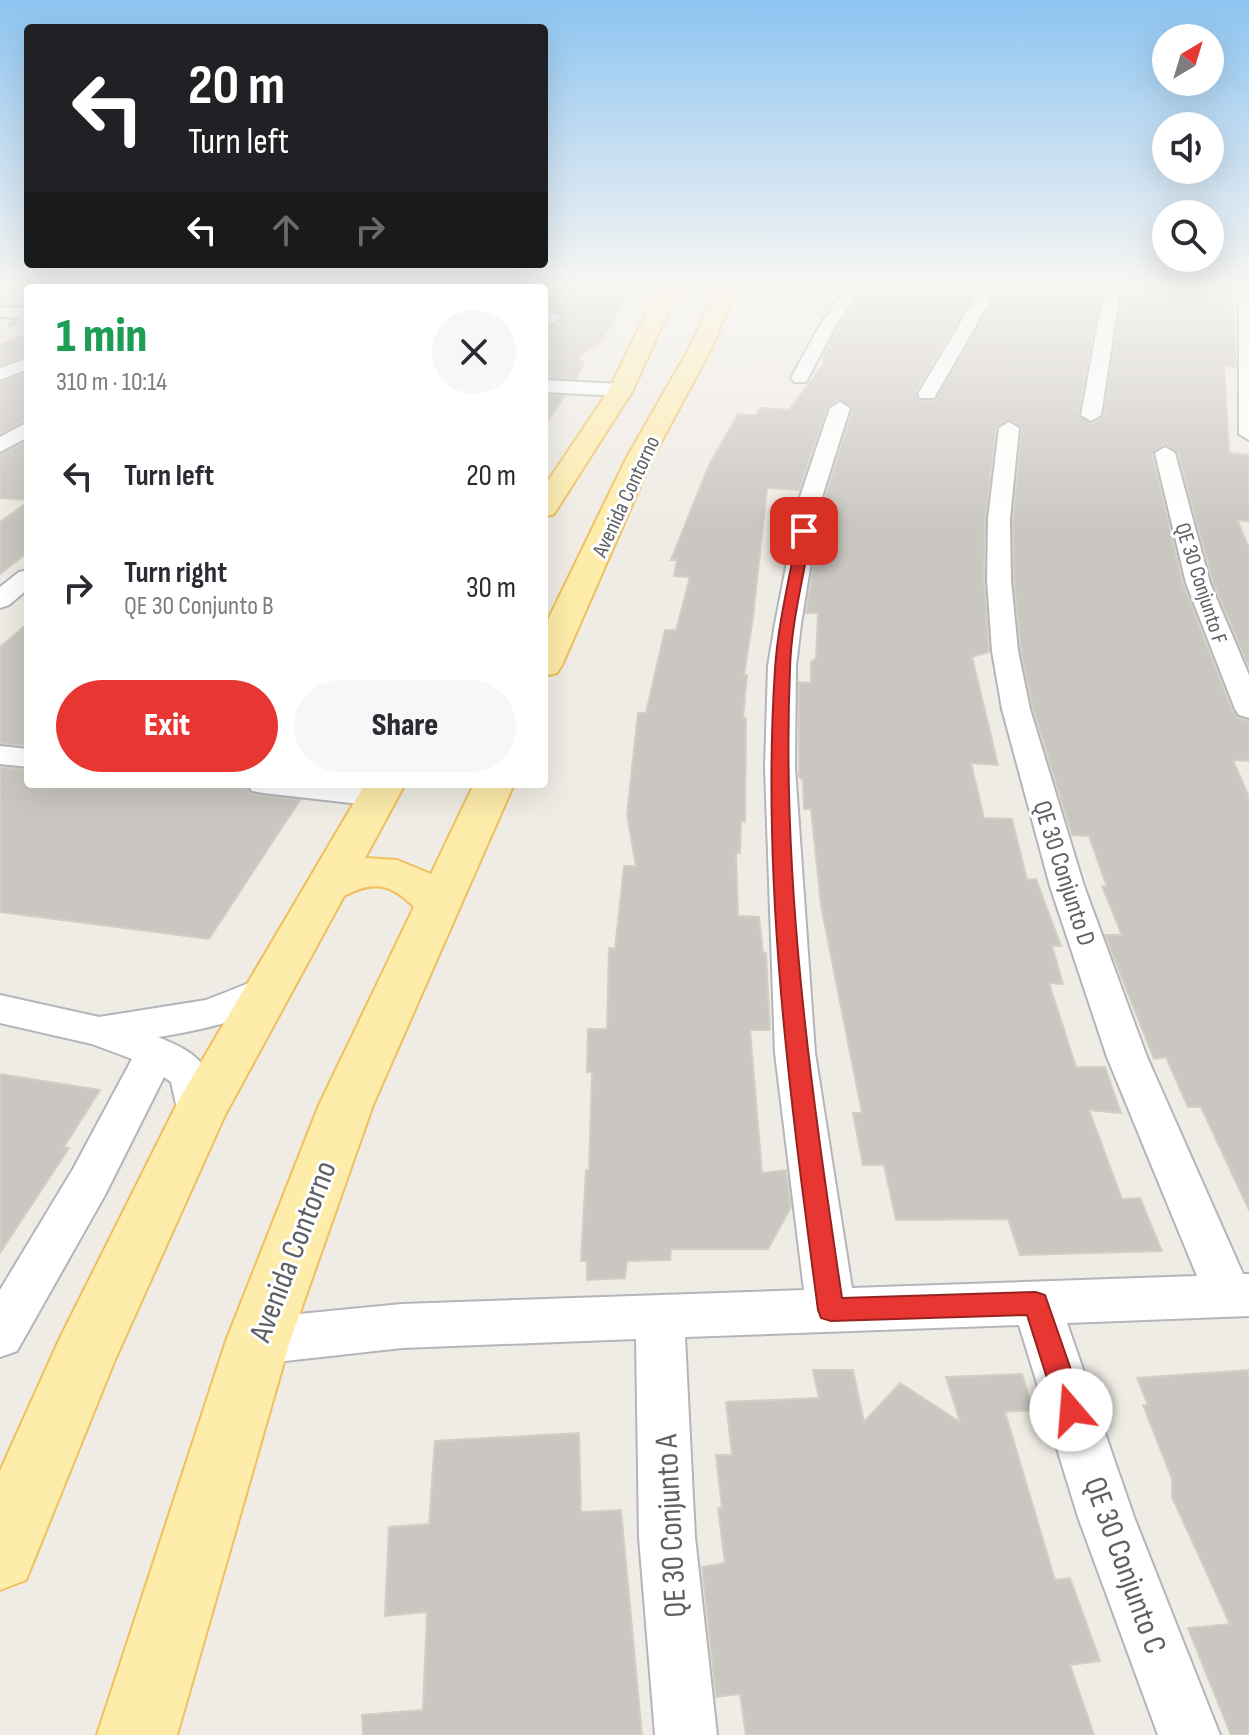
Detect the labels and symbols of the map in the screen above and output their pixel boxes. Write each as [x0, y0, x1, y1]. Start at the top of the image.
north arrow [1152, 24, 1224, 96]
street label: Avenida Contorno [586, 432, 666, 562]
pin [770, 497, 838, 565]
street label: QE 30 Conjunto F [1168, 520, 1233, 647]
street label: QE 30 Conjunto D [1026, 797, 1102, 950]
street label: Avenida Contorno [241, 1156, 346, 1348]
position arrow [1029, 1368, 1113, 1452]
street label: QE 30 Conjunto A [647, 1433, 696, 1619]
street label: QE 30 Conjunto C [1075, 1472, 1175, 1659]

